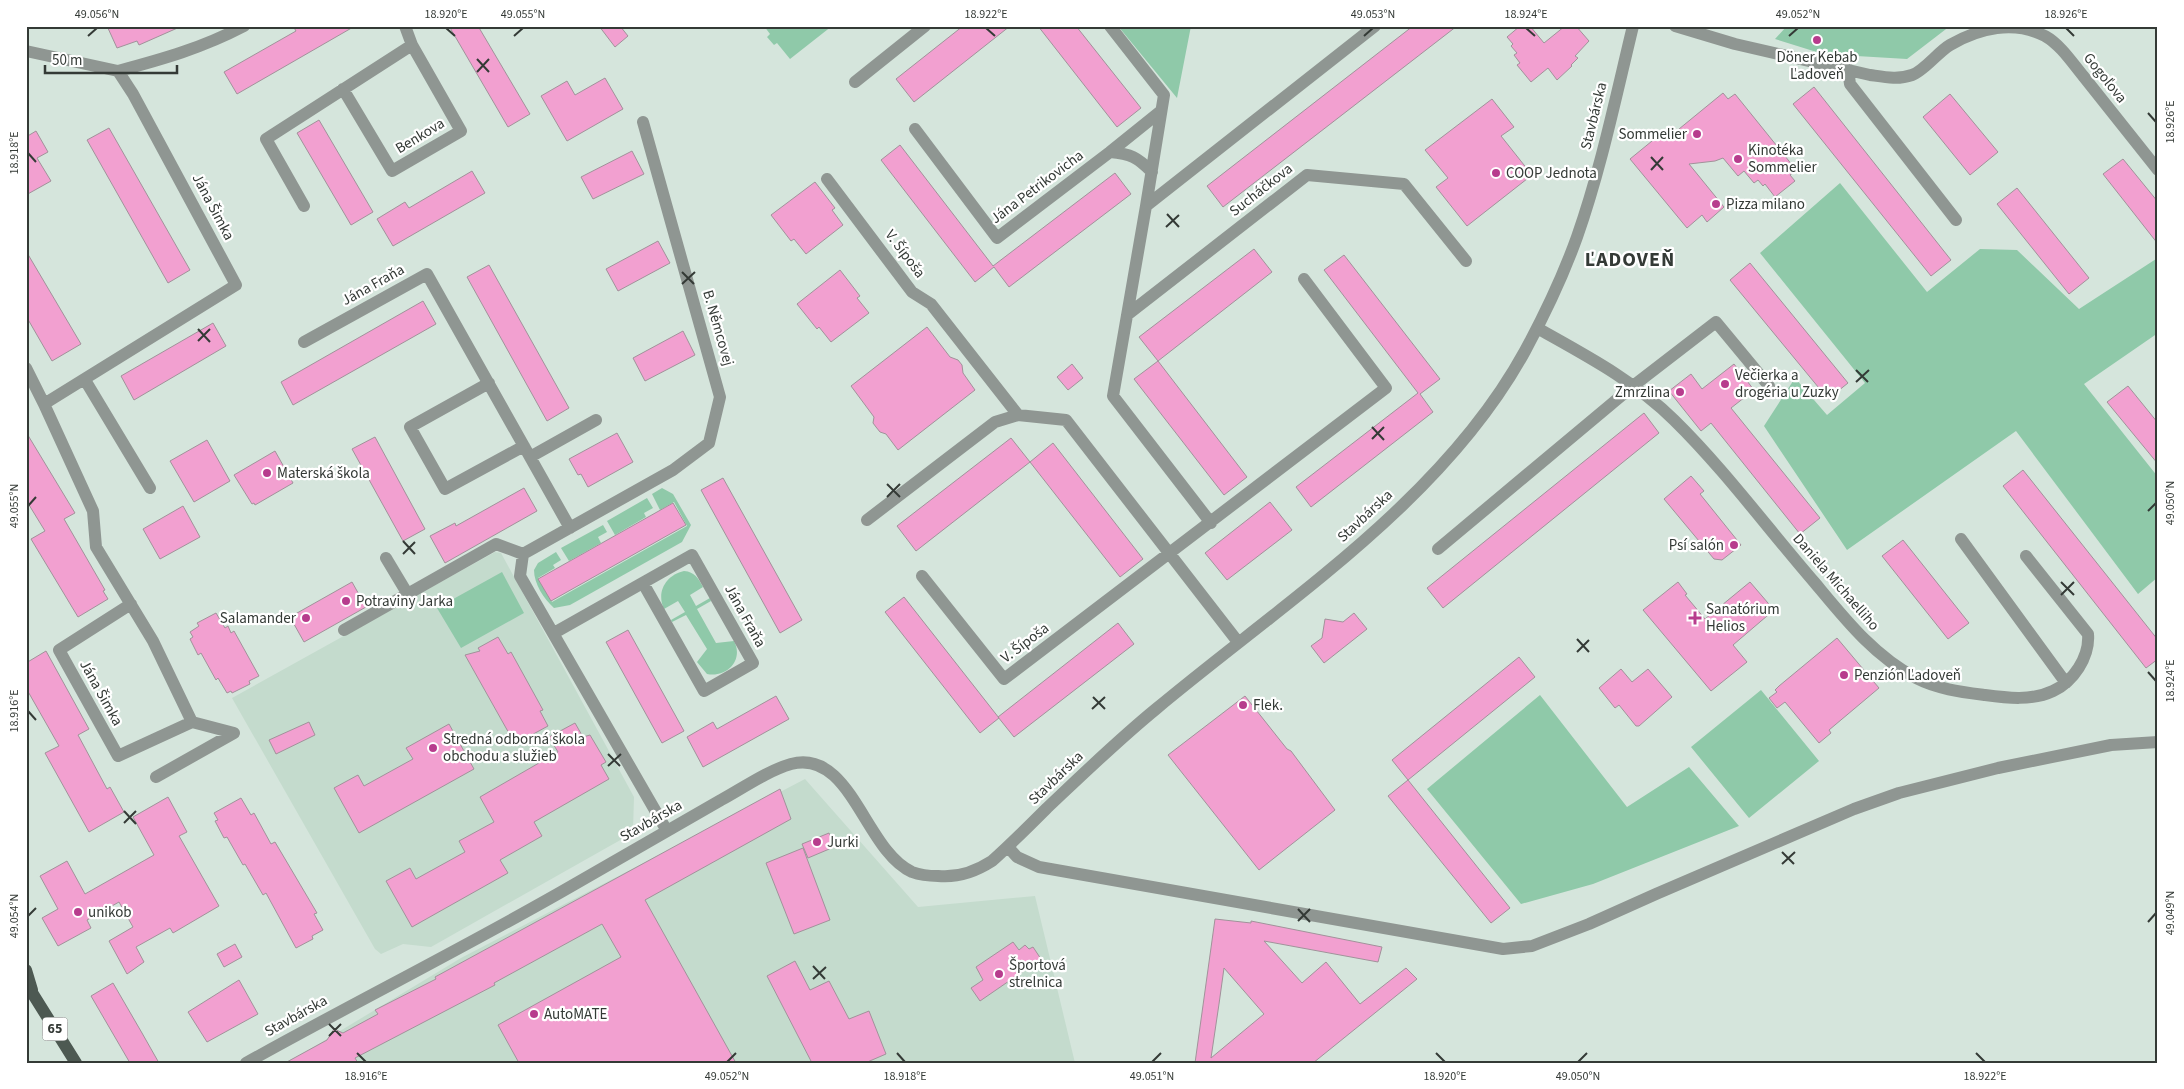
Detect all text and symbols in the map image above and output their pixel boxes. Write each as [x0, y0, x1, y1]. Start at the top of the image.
text: 49.056°N [75, 6, 119, 23]
text: 18.920°E [424, 6, 468, 23]
text: 49.055°N [501, 6, 545, 23]
text: 18.922°E [964, 6, 1008, 23]
text: 49.053°N [1351, 6, 1395, 23]
text: 18.924°E [1504, 6, 1548, 23]
text: 49.052°N [1776, 6, 1820, 23]
text: 18.926°E [2044, 6, 2088, 23]
marker: Döner Kebab Ľadoveň [1811, 34, 1823, 46]
scale bar [45, 42, 178, 74]
place label: Döner Kebab Ľadoveň [1776, 47, 1858, 85]
street label: Gogoľova [2078, 48, 2132, 108]
text: 50 m [52, 50, 82, 71]
street label: Stavbárska [1575, 80, 1613, 152]
text: 18.926°E [2162, 100, 2179, 144]
street label: Benkova [391, 113, 449, 159]
place label: Sommelier [1618, 124, 1688, 145]
marker: Sommelier [1691, 128, 1703, 140]
text: 18.918°E [6, 131, 23, 175]
place label: Kinotéka Sommelier [1748, 140, 1817, 178]
street label: Jána Petrikovicha [986, 145, 1088, 229]
marker: Kinotéka Sommelier [1732, 153, 1744, 165]
street label: Sucháčkova [1225, 159, 1297, 221]
place label: COOP Jednota [1506, 163, 1597, 184]
marker: COOP Jednota [1490, 167, 1502, 179]
street label: Jána Šimka [187, 170, 239, 244]
place label: Pizza milano [1726, 194, 1805, 215]
marker: Pizza milano [1710, 198, 1722, 210]
street label: V. Šípoša [880, 226, 930, 282]
district label: ĽADOVEŇ [1585, 246, 1675, 274]
street label: Jána Fraňa [338, 259, 408, 311]
street label: B. Němcovej [697, 288, 739, 368]
place label: Večierka a drogéria u Zuzky [1735, 365, 1839, 403]
marker: Večierka a drogéria u Zuzky [1719, 378, 1731, 390]
place label: Zmrzlina [1615, 382, 1670, 403]
marker: Zmrzlina [1674, 386, 1686, 398]
place label: Materská škola [277, 463, 370, 484]
marker: Materská škola [261, 467, 273, 479]
text: 49.050°N [2162, 481, 2179, 525]
text: 49.055°N [6, 484, 23, 528]
street label: Stavbárska [1333, 485, 1397, 547]
street label: Daniela Michaelliho [1788, 529, 1884, 635]
place label: Psí salón [1669, 535, 1724, 556]
marker: Psí salón [1728, 539, 1740, 551]
street label: Jána Fraňa [719, 581, 771, 651]
place label: Potraviny Jarka [356, 591, 453, 612]
marker: Potraviny Jarka [340, 595, 352, 607]
place label: Sanatórium Helios [1706, 599, 1780, 637]
place label: Salamander [220, 608, 297, 629]
marker: Sanatórium Helios [1688, 611, 1702, 625]
marker: Salamander [300, 612, 312, 624]
street label: V. Šípoša [997, 618, 1053, 668]
street label: Jána Šimka [74, 656, 128, 730]
text: 18.924°E [2162, 659, 2179, 703]
place label: Penzión Ľadoveň [1854, 665, 1961, 686]
marker: Penzión Ľadoveň [1838, 669, 1850, 681]
text: 18.916°E [6, 689, 23, 733]
place label: Flek. [1253, 695, 1283, 716]
marker: Flek. [1237, 699, 1249, 711]
place label: Stredná odborná škola obchodu a služieb [443, 729, 585, 767]
marker: Stredná odborná škola obchodu a služieb [427, 742, 439, 754]
street label: Stavbárska [1024, 747, 1088, 809]
street label: Stavbárska [616, 795, 686, 847]
place label: Jurki [827, 832, 859, 853]
marker: Jurki [811, 836, 823, 848]
text: 49.049°N [2162, 891, 2179, 935]
text: 49.054°N [6, 894, 23, 938]
place label: unikob [88, 902, 132, 923]
marker: unikob [72, 906, 84, 918]
place label: Športová strelnica [1009, 955, 1066, 993]
marker: Športová strelnica [993, 968, 1005, 980]
street label: Stavbárska [261, 990, 331, 1042]
place label: AutoMATE [544, 1004, 607, 1025]
marker: AutoMATE [528, 1008, 540, 1020]
road number: 65 [42, 1018, 68, 1040]
text: 18.916°E [344, 1068, 388, 1085]
text: 49.052°N [705, 1068, 749, 1085]
text: 18.918°E [883, 1068, 927, 1085]
text: 49.051°N [1130, 1068, 1174, 1085]
text: 18.920°E [1423, 1068, 1467, 1085]
text: 49.050°N [1556, 1068, 1600, 1085]
text: 18.922°E [1963, 1068, 2007, 1085]

